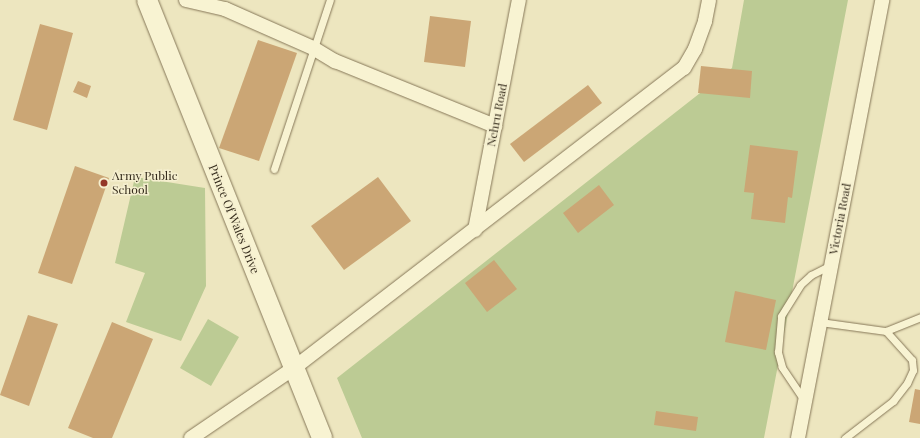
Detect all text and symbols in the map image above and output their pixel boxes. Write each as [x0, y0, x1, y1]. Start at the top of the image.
street label: Nehru Road [484, 82, 510, 148]
street label: Prince Of Wales Drive [205, 162, 263, 276]
place label: Army Public School [112, 169, 178, 197]
marker: Army Public School [99, 178, 109, 188]
street label: Victoria Road [826, 182, 854, 256]

